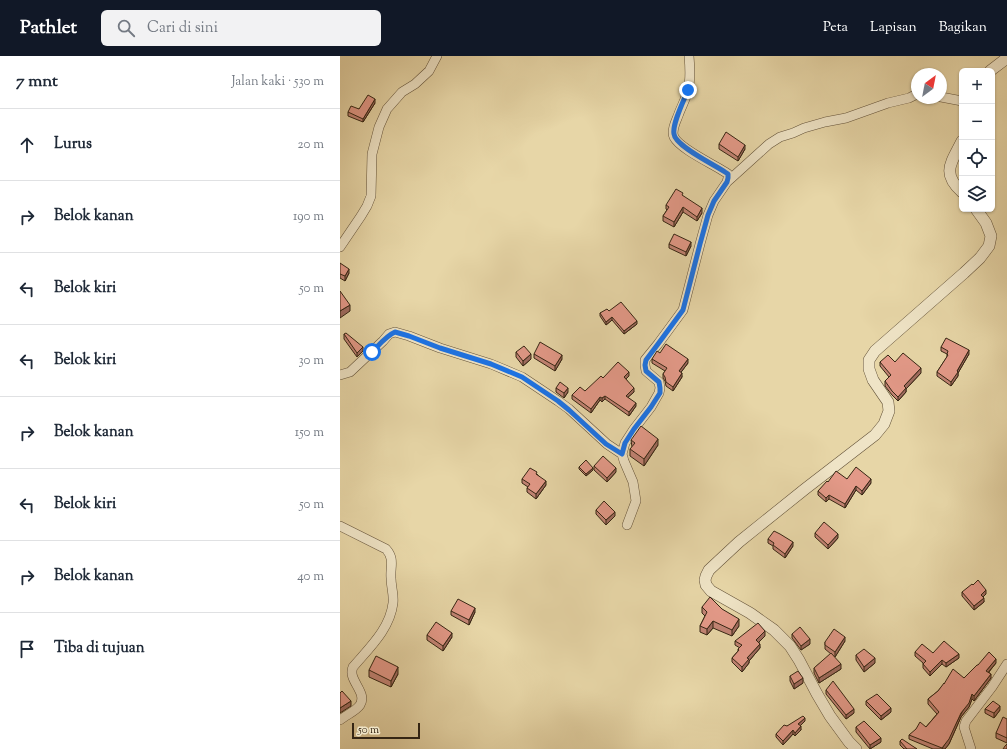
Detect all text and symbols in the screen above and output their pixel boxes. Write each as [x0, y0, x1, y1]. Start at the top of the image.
search box [101, 10, 381, 46]
text: Pathlet [20, 15, 77, 42]
icon: search [115, 17, 137, 39]
text: Cari di sini [147, 18, 218, 39]
text: Peta [823, 18, 848, 38]
text: Lapisan [870, 18, 917, 38]
text: Bagikan [939, 18, 987, 38]
north arrow [911, 68, 947, 104]
map controls [959, 68, 995, 212]
button: + [959, 68, 995, 104]
text: 7 mnt [16, 70, 58, 94]
text: Jalan kaki · 530 m [232, 73, 324, 91]
route end [679, 81, 697, 99]
button: − [959, 104, 995, 140]
icon: ahead [16, 134, 38, 156]
text: Lurus [54, 134, 92, 155]
text: 20 m [298, 136, 324, 154]
button: locate [959, 140, 995, 176]
button: layers [959, 176, 995, 212]
icon: right [16, 206, 38, 228]
text: Belok kanan [54, 206, 134, 227]
text: 190 m [293, 208, 324, 226]
icon: left [16, 278, 38, 300]
text: Belok kiri [54, 278, 116, 299]
text: 50 m [299, 280, 324, 298]
route start [363, 343, 381, 361]
icon: left [16, 350, 38, 372]
text: Belok kiri [54, 350, 116, 371]
text: 30 m [298, 352, 324, 370]
icon: right [16, 422, 38, 444]
text: Belok kanan [54, 422, 134, 443]
text: 150 m [295, 424, 324, 442]
icon: left [16, 494, 38, 516]
text: Belok kiri [54, 494, 116, 515]
text: 50 m [299, 496, 324, 514]
icon: right [16, 566, 38, 588]
text: Belok kanan [54, 566, 134, 587]
text: 40 m [297, 568, 324, 586]
icon: arrive [16, 638, 38, 660]
text: Tiba di tujuan [54, 638, 145, 659]
scale bar [352, 721, 420, 740]
text: 50 m [358, 722, 379, 738]

